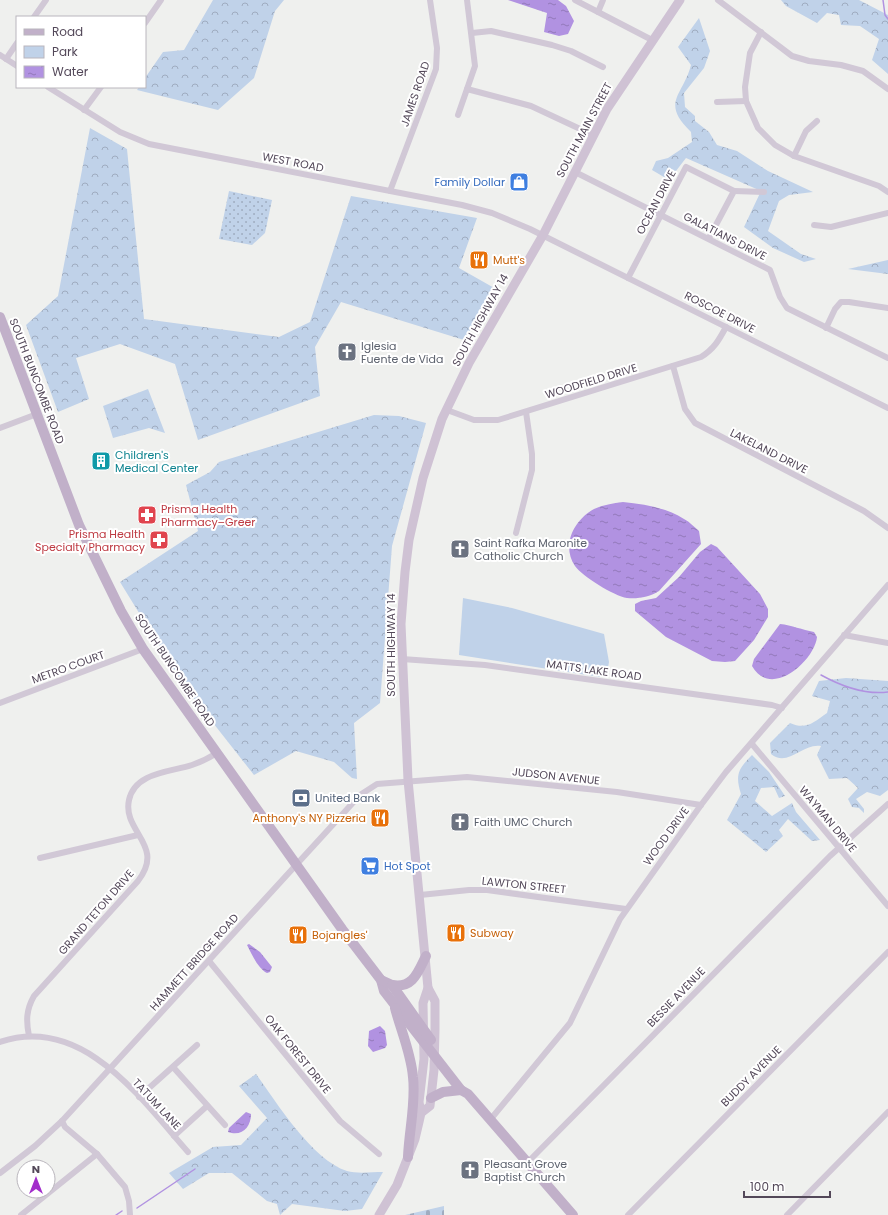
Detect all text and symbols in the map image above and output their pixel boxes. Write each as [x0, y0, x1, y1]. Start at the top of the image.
legend [16, 16, 146, 88]
text: Road [52, 23, 83, 40]
text: Park [52, 43, 79, 60]
street label: JAMES ROAD [396, 59, 434, 129]
text: Water [52, 63, 89, 80]
street label: SOUTH MAIN STREET [552, 80, 616, 180]
street label: WEST ROAD [261, 148, 325, 176]
street label: OCEAN DRIVE [632, 167, 680, 237]
shop icon: Family Dollar [508, 171, 530, 193]
place label: Family Dollar [434, 174, 505, 190]
street label: GALATIANS DRIVE [681, 208, 769, 264]
restaurant icon: Mutt's [468, 249, 490, 271]
place label: Mutt's [493, 252, 525, 268]
street label: SOUTH HIGHWAY 14 [448, 271, 512, 369]
street label: ROSCOE DRIVE [682, 287, 758, 337]
street label: SOUTH BUNCOMBE ROAD [6, 316, 68, 446]
place label: Iglesia Fuente de Vida [361, 338, 443, 367]
church icon: Iglesia Fuente de Vida [336, 341, 358, 363]
street label: WOODFIELD DRIVE [543, 359, 639, 403]
street label: LAKELAND DRIVE [727, 425, 811, 477]
place label: Children's Medical Center [115, 447, 198, 476]
building icon: Children's Medical Center [90, 450, 112, 472]
place label: Prisma Health Pharmacy–Greer [161, 501, 255, 530]
pharmacy icon: Prisma Health Pharmacy–Greer [136, 504, 158, 526]
place label: Prisma Health Specialty Pharmacy [35, 526, 146, 555]
pharmacy icon: Prisma Health Specialty Pharmacy [148, 529, 170, 551]
place label: Saint Rafka Maronite Catholic Church [474, 535, 587, 564]
church icon: Saint Rafka Maronite Catholic Church [449, 538, 471, 560]
street label: SOUTH HIGHWAY 14 [383, 593, 399, 697]
street label: SOUTH BUNCOMBE ROAD [131, 610, 219, 730]
street label: METRO COURT [29, 646, 107, 688]
street label: MATTS LAKE ROAD [545, 655, 643, 685]
street label: JUDSON AVENUE [511, 763, 601, 789]
street label: WAYMAN DRIVE [795, 782, 861, 856]
bank icon: United Bank [290, 787, 312, 809]
place label: United Bank [315, 790, 381, 806]
street label: WOOD DRIVE [639, 803, 693, 869]
restaurant icon: Anthony's NY Pizzeria [369, 807, 391, 829]
place label: Anthony's NY Pizzeria [253, 810, 366, 826]
church icon: Faith UMC Church [449, 811, 471, 833]
place label: Faith UMC Church [474, 814, 572, 830]
supermarket icon: Hot Spot [359, 855, 381, 877]
place label: Hot Spot [384, 858, 431, 874]
street label: GRAND TETON DRIVE [54, 866, 138, 958]
street label: LAWTON STREET [481, 873, 567, 897]
street label: HAMMETT BRIDGE ROAD [146, 910, 242, 1014]
restaurant icon: Subway [445, 922, 467, 944]
restaurant icon: Bojangles' [287, 924, 309, 946]
place label: Subway [470, 925, 514, 941]
place label: Bojangles' [312, 927, 368, 943]
street label: BESSIE AVENUE [643, 963, 709, 1031]
street label: OAK FOREST DRIVE [261, 1011, 335, 1097]
street label: BUDDY AVENUE [717, 1042, 785, 1110]
street label: TATUM LANE [129, 1075, 185, 1133]
place label: Pleasant Grove Baptist Church [484, 1156, 567, 1185]
north arrow [16, 1159, 56, 1199]
church icon: Pleasant Grove Baptist Church [459, 1159, 481, 1181]
text: N [32, 1161, 40, 1177]
scale bar [744, 1173, 830, 1199]
text: 100 m [750, 1178, 784, 1195]

